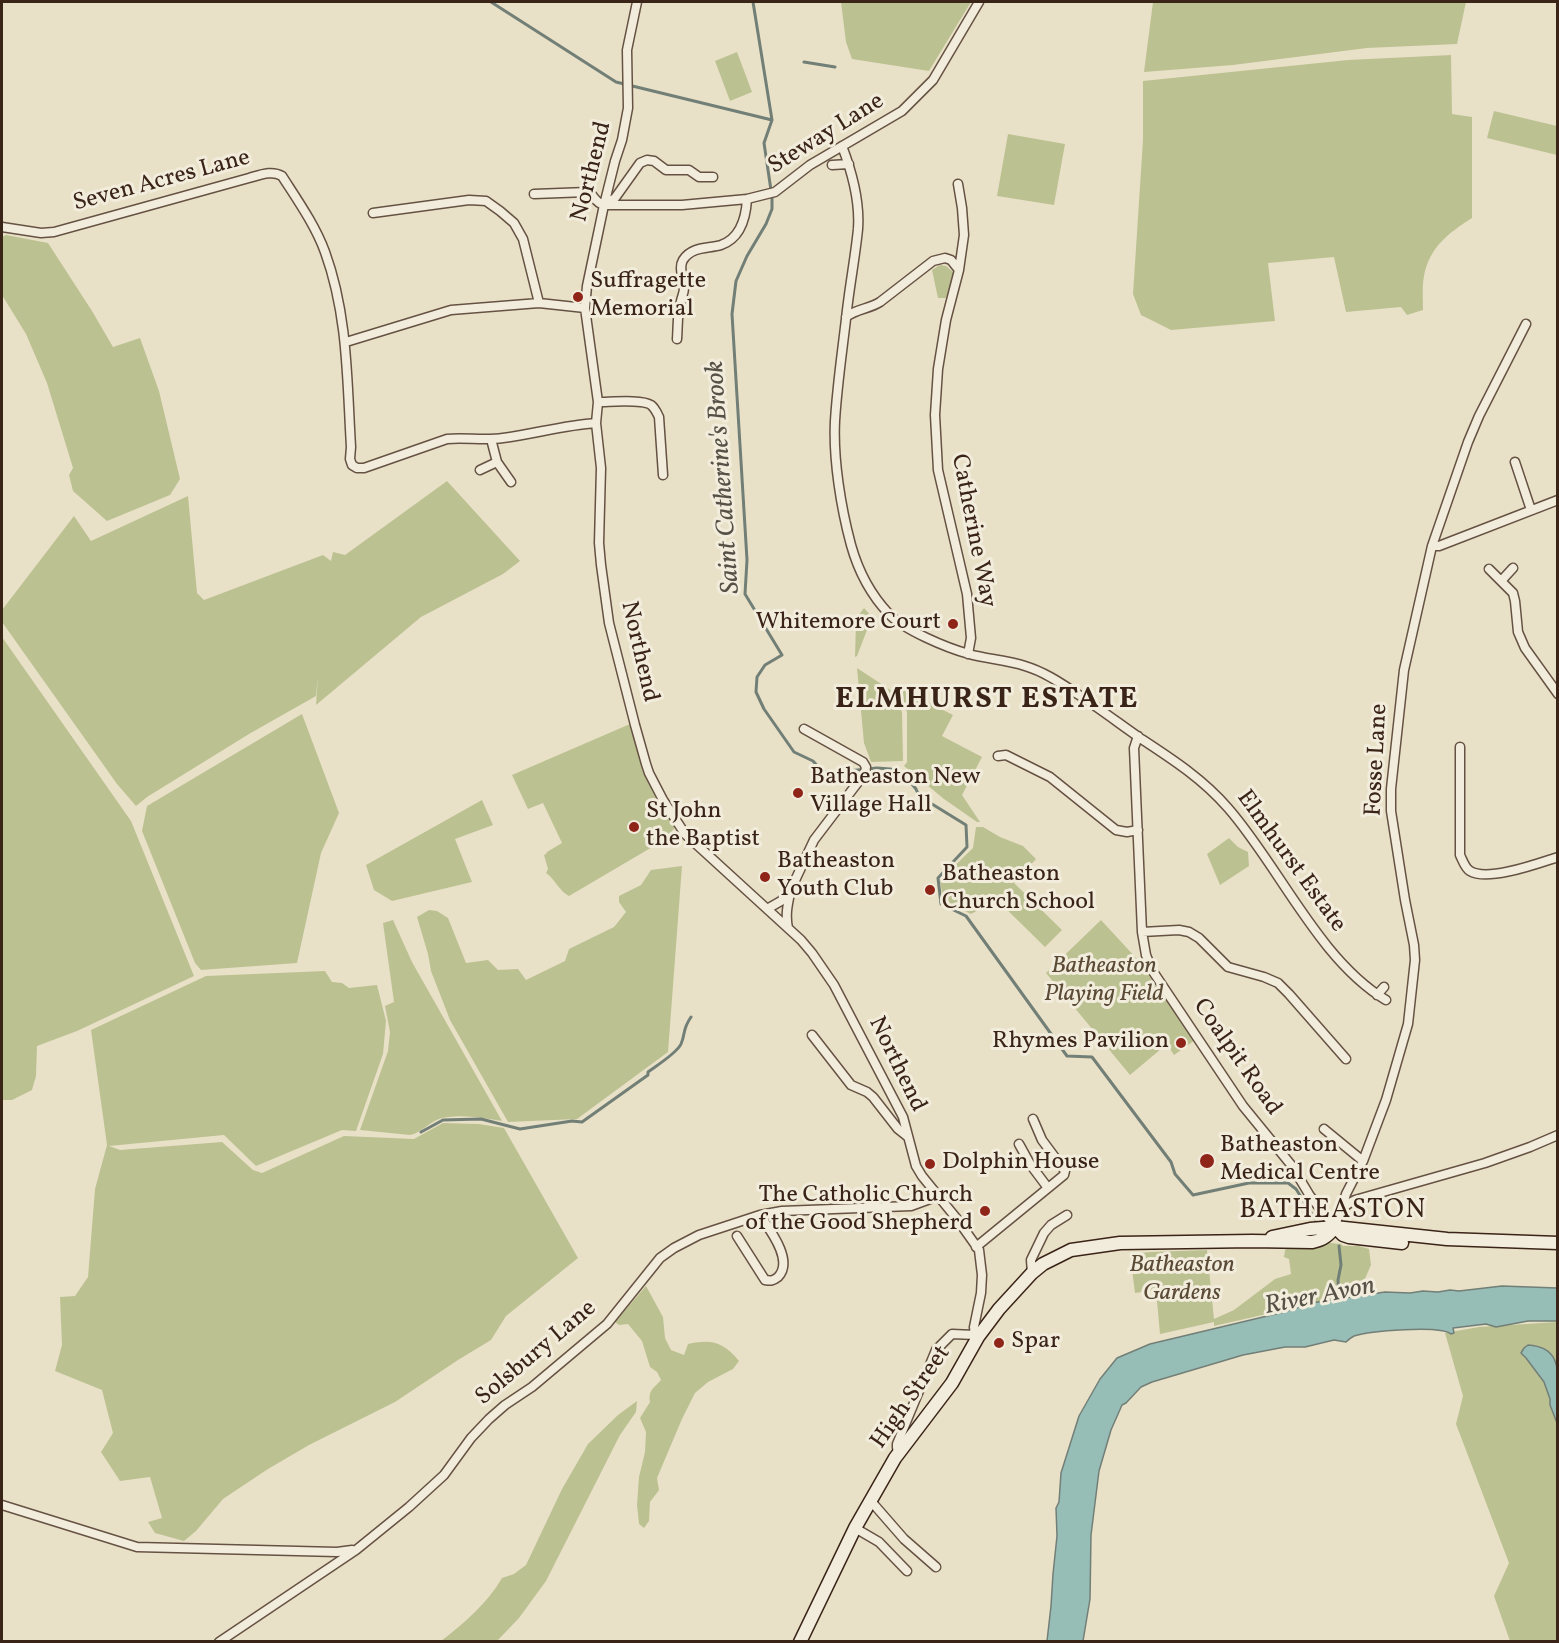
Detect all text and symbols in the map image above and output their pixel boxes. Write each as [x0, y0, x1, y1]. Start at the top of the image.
street label: Steway Lane [764, 88, 890, 182]
street label: Northend [567, 119, 619, 225]
street label: Seven Acres Lane [70, 145, 254, 219]
place label: Suffragette Memorial [590, 269, 706, 325]
marker: Suffragette Memorial [571, 290, 585, 304]
water label: Saint Catherine's Brook [701, 359, 749, 595]
street label: Catherine Way [943, 452, 1001, 610]
street label: Northend [612, 599, 664, 705]
place label: Whitemore Court [755, 610, 941, 638]
marker: Whitemore Court [946, 617, 960, 631]
district label: ELMHURST ESTATE [835, 683, 1139, 719]
street label: Fosse Lane [1361, 703, 1395, 817]
place label: Batheaston New Village Hall [810, 765, 980, 821]
street label: Elmhurst Estate [1229, 785, 1351, 939]
marker: Batheaston New Village Hall [791, 786, 805, 800]
place label: St John the Baptist [646, 799, 760, 855]
marker: St John the Baptist [627, 820, 641, 834]
place label: Batheaston Youth Club [777, 849, 895, 905]
place label: Batheaston Church School [942, 862, 1095, 918]
marker: Batheaston Youth Club [758, 870, 772, 884]
marker: Batheaston Church School [923, 883, 937, 897]
park label: Batheaston Playing Field [1044, 954, 1164, 1010]
street label: Coalpit Road [1185, 994, 1287, 1122]
street label: Northend [861, 1013, 931, 1117]
place label: Rhymes Pavilion [992, 1029, 1169, 1057]
marker: Rhymes Pavilion [1174, 1036, 1188, 1050]
place label: Batheaston Medical Centre [1220, 1133, 1380, 1189]
place label: Dolphin House [942, 1150, 1099, 1178]
marker: Batheaston Medical Centre [1198, 1152, 1216, 1170]
marker: Dolphin House [923, 1157, 937, 1171]
place label: The Catholic Church of the Good Shepherd [745, 1183, 973, 1239]
district label: BATHEASTON [1239, 1196, 1427, 1228]
marker: The Catholic Church of the Good Shepherd [978, 1204, 992, 1218]
park label: Batheaston Gardens [1129, 1253, 1235, 1309]
water label: River Avon [1262, 1272, 1378, 1324]
street label: Solsbury Lane [471, 1295, 603, 1413]
place label: Spar [1011, 1329, 1060, 1357]
marker: Spar [992, 1336, 1006, 1350]
street label: High Street [866, 1341, 958, 1455]

